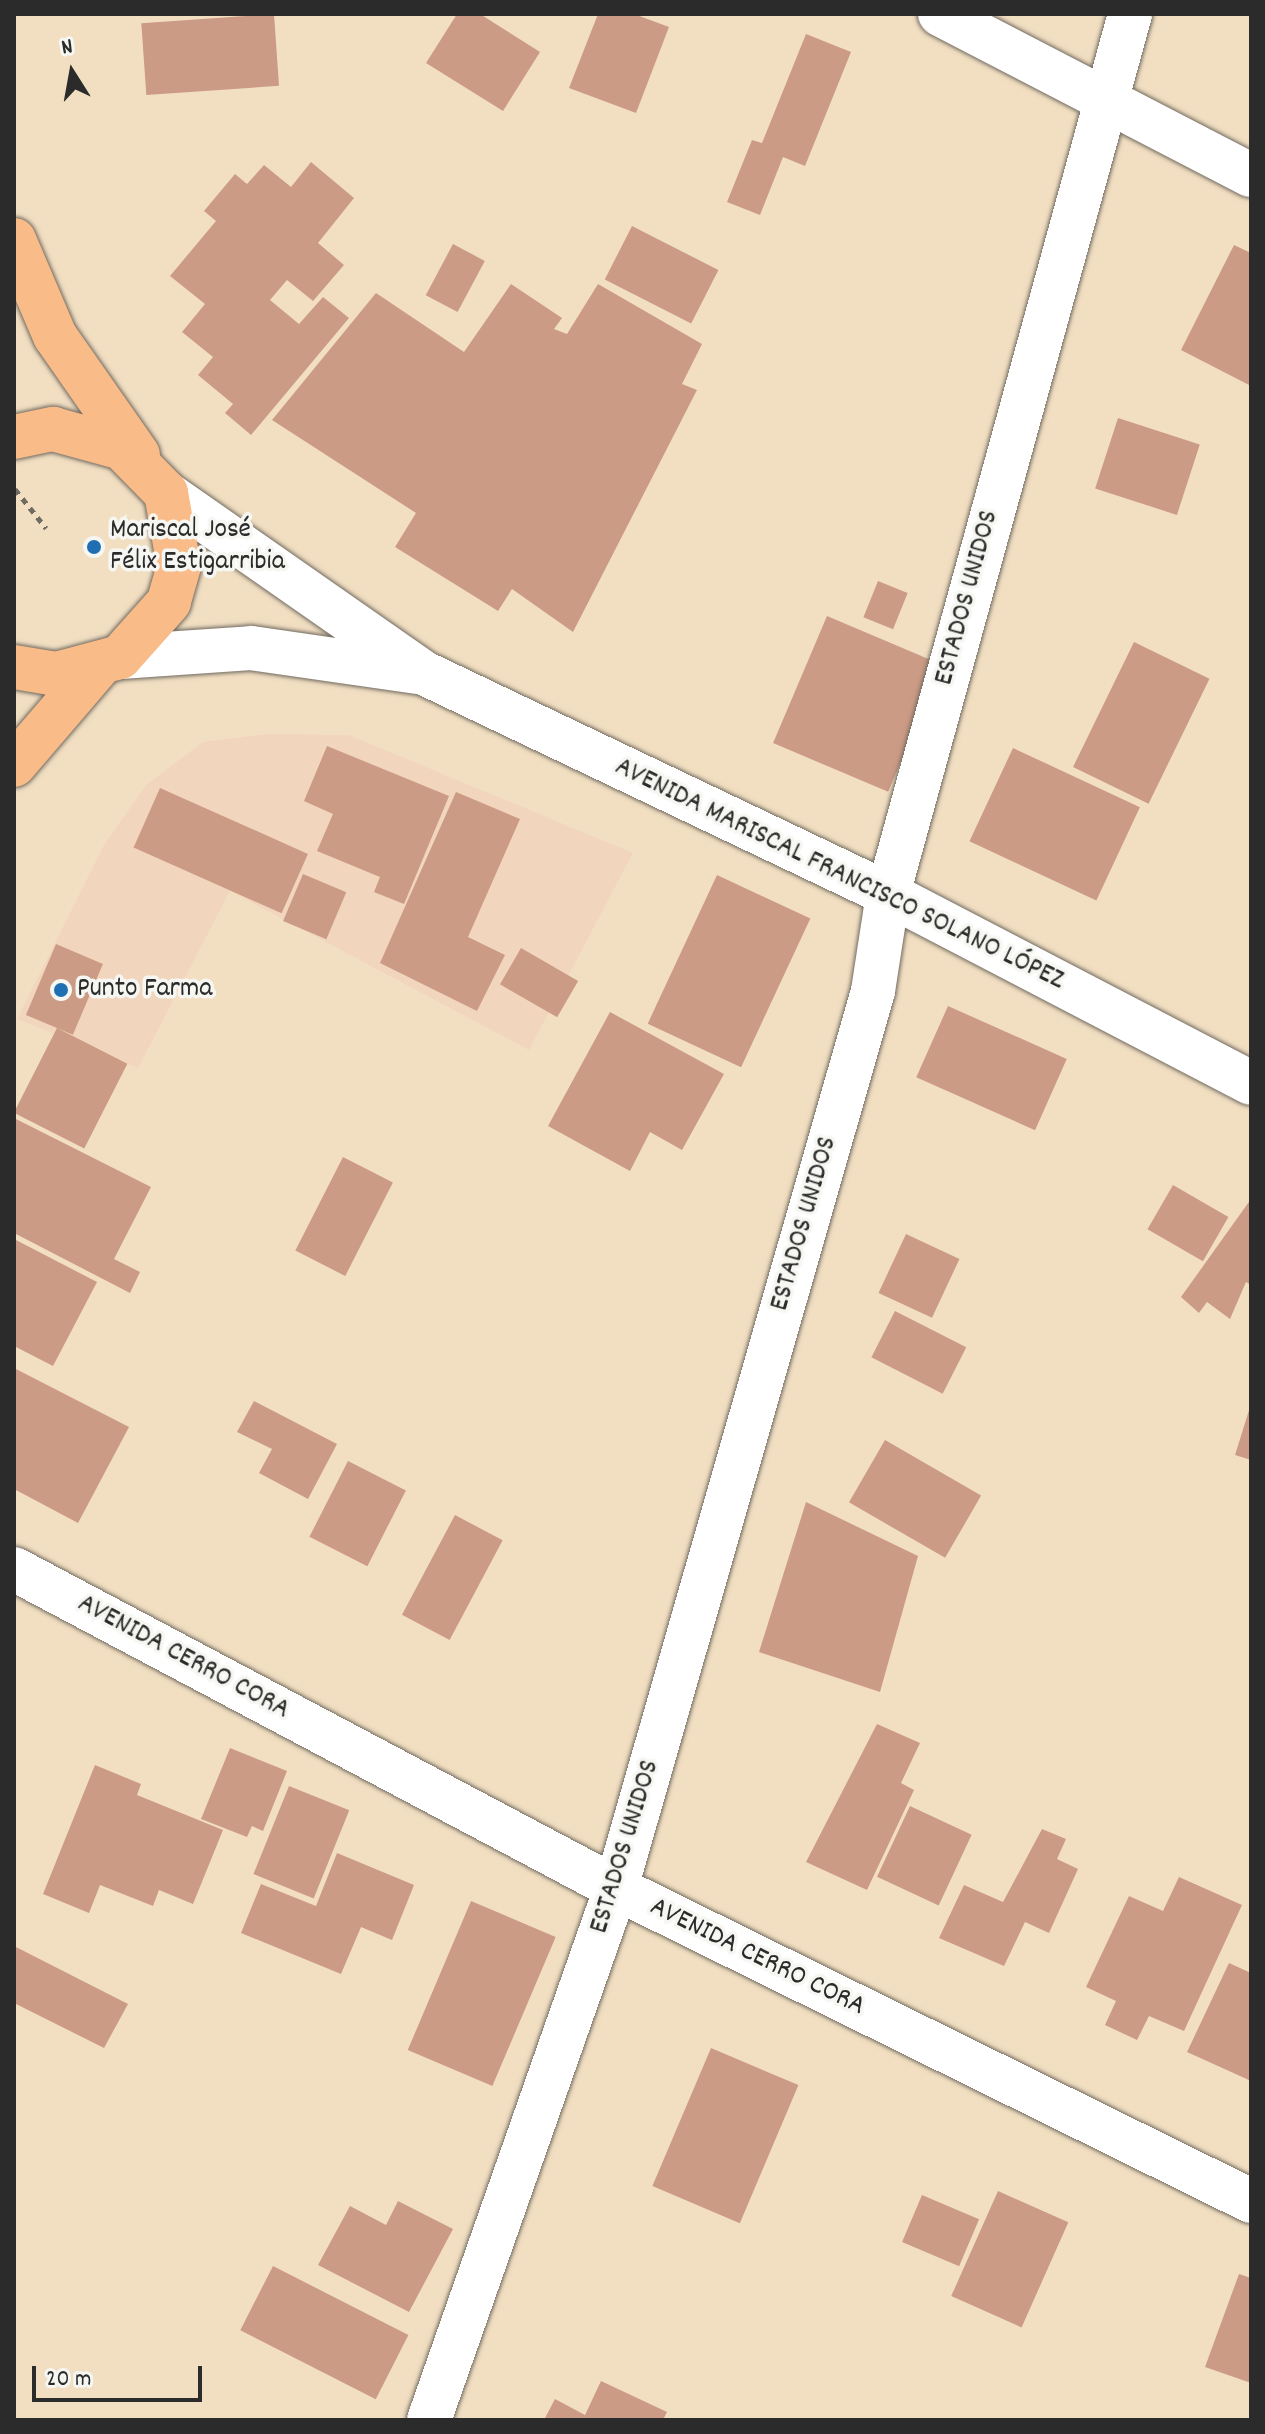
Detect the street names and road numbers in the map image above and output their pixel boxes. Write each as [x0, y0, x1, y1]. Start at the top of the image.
street label: ESTADOS UNIDOS [929, 507, 1007, 689]
street label: AVENIDA MARISCAL FRANCISCO SOLANO LÓPEZ [609, 751, 1069, 999]
street label: ESTADOS UNIDOS [764, 1133, 846, 1315]
street label: AVENIDA CERRO CORA [71, 1588, 295, 1728]
street label: ESTADOS UNIDOS [584, 1756, 668, 1938]
street label: AVENIDA CERRO CORA [644, 1891, 870, 2025]

